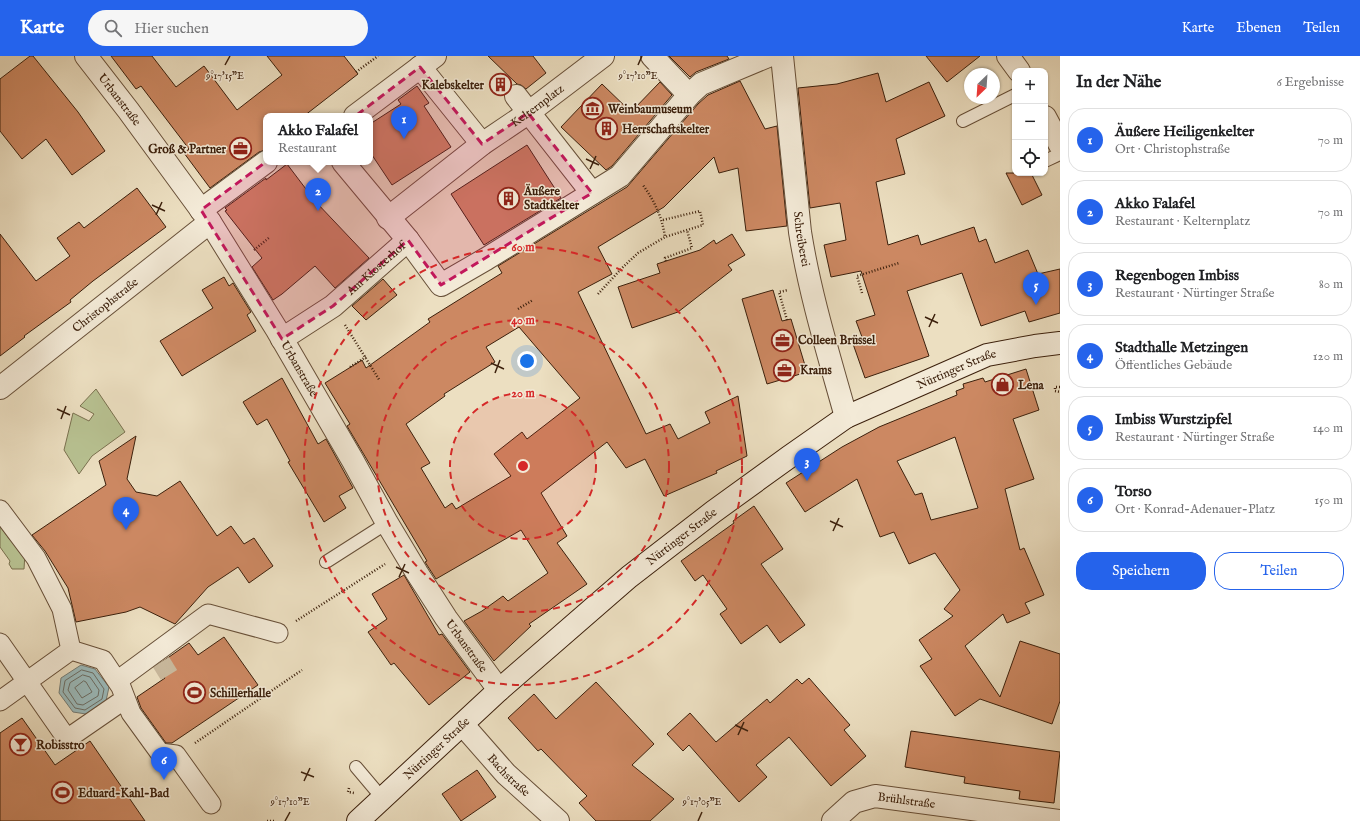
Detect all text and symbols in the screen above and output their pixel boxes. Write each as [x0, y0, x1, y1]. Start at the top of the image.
search box [88, 10, 368, 46]
text: Karte [20, 16, 64, 40]
icon: search [102, 17, 124, 39]
text: Hier suchen [134, 19, 209, 38]
text: Karte [1182, 19, 1214, 37]
text: Ebenen [1236, 19, 1281, 37]
text: Teilen [1303, 19, 1340, 37]
north arrow [964, 68, 1000, 104]
map controls [1012, 68, 1048, 176]
button: + [1012, 68, 1048, 104]
street label: Urbanstraße [95, 70, 145, 129]
text: 9°17'15"E [205, 70, 244, 83]
text: 9°17'10"E [617, 70, 658, 83]
building icon: Kalebskelter [487, 72, 513, 98]
text: In der Nähe [1076, 72, 1161, 93]
text: 6 Ergebnisse [1276, 74, 1344, 91]
place label: Kalebskelter [422, 78, 485, 93]
street label: Kelternplatz [508, 81, 567, 130]
museum icon: Weinbaumuseum [580, 96, 606, 122]
place label: Weinbaumuseum [607, 102, 693, 117]
button: − [1012, 104, 1048, 140]
pin: 1 [391, 106, 417, 139]
popup [263, 113, 373, 165]
building icon: Herrschaftskelter [593, 116, 619, 142]
text: Akko Falafel [278, 121, 358, 140]
place label: Herrschaftskelter [622, 122, 710, 137]
text: Äußere Heiligenkelter [1115, 122, 1254, 141]
text: 1 [1088, 132, 1092, 149]
text: 70 m [1318, 132, 1343, 149]
office icon: Groß & Partner [228, 136, 254, 162]
text: Restaurant [278, 140, 337, 157]
button: locate [1012, 140, 1048, 176]
text: Ort · Christophstraße [1115, 141, 1230, 158]
place label: Groß & Partner [148, 142, 227, 157]
pin: 2 [305, 178, 331, 211]
place label: Äußere Stadtkelter [523, 183, 580, 213]
building icon: Äußere Stadtkelter [495, 185, 521, 211]
text: Akko Falafel [1115, 194, 1195, 213]
text: 2 [1087, 204, 1093, 221]
text: 70 m [1318, 204, 1343, 221]
street label: Schreiberei [790, 210, 814, 268]
text: Restaurant · Kelternplatz [1115, 213, 1250, 230]
street label: Am Klosterhof [343, 236, 411, 299]
text: 60 m [512, 240, 535, 255]
text: Regenbogen Imbiss [1115, 266, 1239, 285]
pin: 5 [1023, 272, 1049, 305]
street label: Christophstraße [69, 274, 141, 336]
text: 3 [1088, 276, 1092, 293]
text: 80 m [1319, 276, 1343, 293]
text: Restaurant · Nürtinger Straße [1115, 285, 1275, 302]
text: 40 m [511, 313, 536, 328]
office icon: Colleen Brüssel [770, 327, 796, 353]
place label: Colleen Brüssel [798, 333, 876, 348]
street label: Urbanstraße [277, 338, 322, 400]
text: Stadthalle Metzingen [1115, 338, 1248, 357]
street label: Nürtinger Straße [914, 346, 998, 392]
text: 4 [1087, 348, 1093, 365]
text: 120 m [1313, 348, 1343, 365]
your location [517, 351, 537, 371]
office icon: Krams [772, 357, 798, 383]
text: Öffentliches Gebäude [1115, 357, 1232, 374]
place label: Krams [800, 363, 833, 378]
shop icon: Lena [989, 372, 1015, 398]
place label: Lena [1017, 378, 1045, 393]
text: 20 m [511, 386, 535, 401]
text: Imbiss Wurstzipfel [1115, 410, 1232, 429]
text: 5 [1088, 420, 1092, 437]
text: 140 m [1313, 420, 1343, 437]
text: Restaurant · Nürtinger Straße [1115, 429, 1275, 446]
pin: 3 [794, 448, 820, 481]
centre of rings [516, 459, 530, 473]
text: Torso [1115, 482, 1152, 501]
text: 6 [1087, 492, 1093, 509]
text: 150 m [1314, 492, 1343, 509]
pin: 4 [113, 497, 139, 530]
text: Ort · Konrad-Adenauer-Platz [1115, 501, 1275, 518]
street label: Nürtinger Straße [643, 504, 720, 568]
button: Speichern [1076, 552, 1206, 590]
button: Teilen [1214, 552, 1344, 590]
street label: Urbanstraße [442, 617, 491, 676]
sports icon: Schillerhalle [181, 680, 207, 706]
place label: Schillerhalle [210, 686, 271, 701]
street label: Nürtinger Straße [400, 713, 473, 783]
bar icon: Robisstro [8, 732, 34, 758]
place label: Robisstro [36, 738, 85, 753]
pin: 6 [151, 747, 177, 780]
street label: Bachstraße [484, 751, 534, 800]
sports icon: Eduard-Kahl-Bad [50, 780, 76, 806]
place label: Eduard-Kahl-Bad [78, 786, 170, 801]
street label: Brühlstraße [877, 789, 937, 812]
text: 9°17'10"E [269, 796, 310, 809]
text: 9°17'05"E [681, 796, 722, 809]

